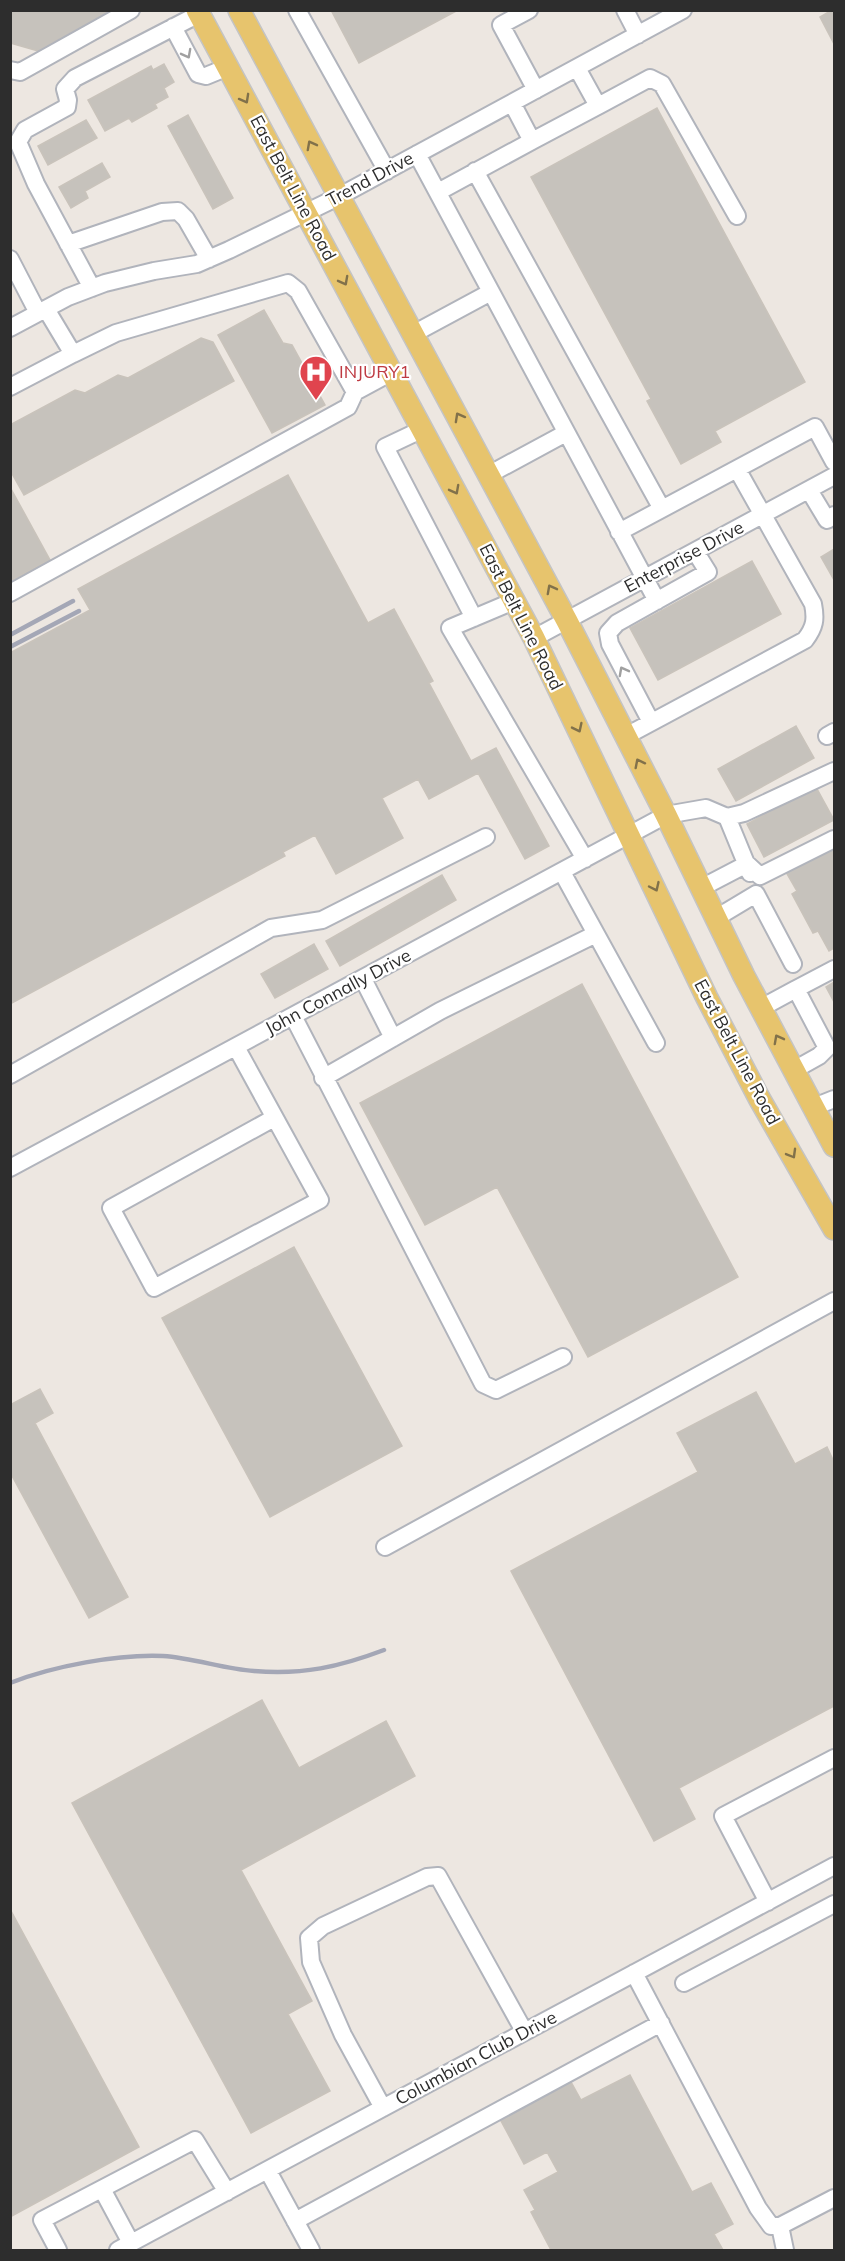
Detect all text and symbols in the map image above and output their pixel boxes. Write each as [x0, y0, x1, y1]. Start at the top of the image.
one-way arrow [180, 48, 192, 59]
one-way arrow [238, 93, 249, 103]
street label: East Belt Line Road [245, 111, 342, 265]
one-way arrow [307, 141, 318, 151]
street label: Trend Drive [322, 146, 417, 211]
one-way arrow [337, 275, 348, 285]
hospital icon: INJURY1 [298, 354, 334, 401]
place label: INJURY1 [339, 360, 410, 383]
one-way arrow [455, 413, 466, 423]
one-way arrow [448, 484, 459, 495]
street label: Enterprise Drive [620, 515, 748, 598]
street label: East Belt Line Road [475, 540, 568, 694]
one-way arrow [546, 584, 558, 595]
one-way arrow [619, 666, 631, 677]
one-way arrow [571, 722, 583, 733]
one-way arrow [635, 758, 646, 769]
one-way arrow [648, 881, 660, 892]
street label: John Connally Drive [261, 943, 415, 1040]
street label: East Belt Line Road [689, 975, 786, 1129]
one-way arrow [774, 1035, 785, 1045]
one-way arrow [785, 1148, 796, 1158]
street label: Columbian Club Drive [391, 2005, 560, 2110]

